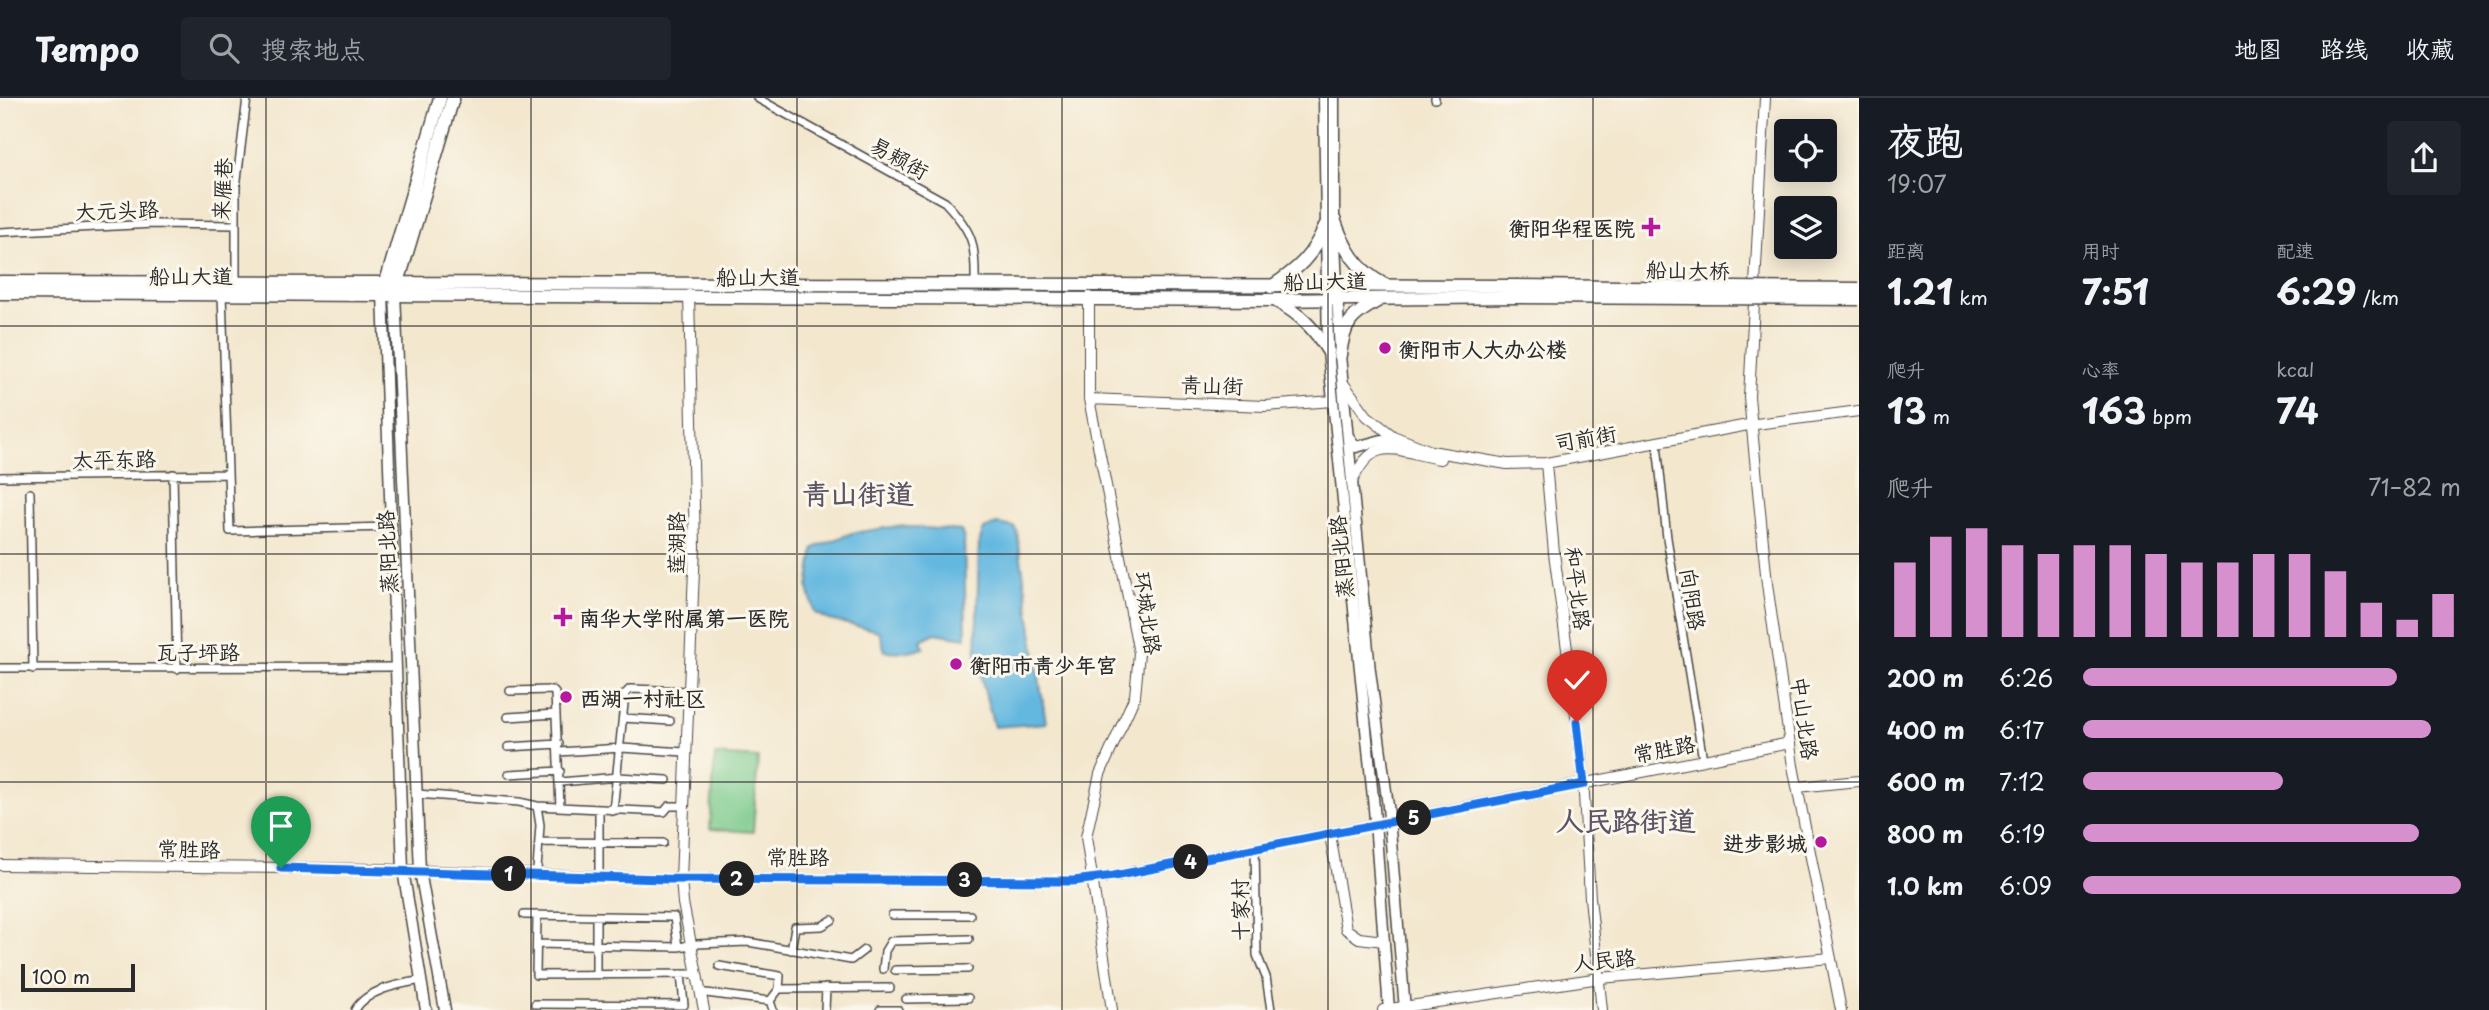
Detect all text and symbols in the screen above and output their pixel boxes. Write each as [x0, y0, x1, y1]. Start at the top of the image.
search box [181, 17, 671, 80]
text: Tempo [35, 23, 139, 73]
icon: search [205, 29, 243, 67]
text: 搜索地点 [261, 29, 365, 68]
text: 地图 [2234, 30, 2282, 66]
text: 路线 [2320, 30, 2368, 66]
text: 收藏 [2406, 30, 2454, 66]
text: 夜跑 [1887, 111, 1963, 168]
map controls [1774, 119, 1837, 259]
button: locate [1774, 119, 1837, 182]
button: share [2387, 121, 2461, 195]
street label: 易赖街 [865, 128, 935, 186]
street label: 来雁巷 [203, 157, 239, 221]
text: 19:07 [1887, 166, 1947, 201]
street label: 大元头路 [74, 192, 160, 226]
button: layers [1774, 196, 1837, 259]
place label: 衡阳华程医院 [1509, 211, 1635, 243]
marker: 衡阳华程医院 [1641, 217, 1661, 237]
text: 距离 [1887, 236, 1925, 264]
text: 用时 [2082, 236, 2120, 264]
text: 配速 [2276, 236, 2314, 264]
street label: 船山大桥 [1646, 252, 1730, 286]
street label: 船山大道 [149, 259, 233, 291]
street label: 船山大道 [716, 260, 800, 292]
street label: 船山大道 [1283, 263, 1367, 297]
text: 1.21 [1887, 264, 1953, 317]
text: 7:51 [2082, 264, 2149, 317]
text: 6:29 [2276, 264, 2357, 317]
text: km [1953, 283, 1988, 311]
text: /km [2357, 283, 2399, 311]
place label: 衡阳市人大办公楼 [1399, 332, 1567, 364]
marker: 衡阳市人大办公楼 [1377, 340, 1393, 356]
text: 爬升 [1887, 355, 1925, 383]
text: 心率 [2082, 355, 2120, 383]
text: kcal [2276, 355, 2314, 383]
street label: 青山街 [1180, 367, 1244, 401]
text: 13 [1887, 383, 1927, 436]
text: 163 [2082, 383, 2146, 436]
text: 74 [2276, 383, 2319, 436]
text: m [1927, 402, 1950, 430]
text: bpm [2146, 402, 2192, 430]
street label: 司前街 [1551, 416, 1619, 458]
street label: 太平东路 [72, 441, 156, 475]
text: 爬升 [1887, 469, 1933, 504]
text: 71–82 m [2368, 469, 2461, 504]
district label: 青山街道 [802, 471, 914, 514]
street label: 蒸阳北路 [368, 509, 404, 595]
street label: 莲湖路 [659, 512, 691, 575]
street label: 蒸阳北路 [1320, 514, 1360, 600]
street label: 和平北路 [1558, 544, 1600, 632]
street label: 向阳路 [1673, 565, 1715, 633]
street label: 环城北路 [1127, 569, 1171, 657]
place label: 南华大学附属第一医院 [579, 601, 789, 633]
marker: 南华大学附属第一医院 [553, 607, 573, 627]
street label: 瓦子坪路 [156, 635, 240, 667]
place label: 衡阳市青少年宫 [970, 648, 1117, 680]
pin [1547, 650, 1607, 722]
marker: 衡阳市青少年宫 [948, 656, 964, 672]
text: 200 m [1887, 660, 1964, 695]
text: 6:26 [1999, 660, 2053, 695]
icon: check [1558, 661, 1596, 699]
street label: 中山北路 [1784, 674, 1828, 762]
place label: 西湖一村社区 [580, 681, 706, 713]
marker: 西湖一村社区 [558, 689, 574, 705]
text: 400 m [1887, 712, 1965, 747]
text: 6:17 [1999, 712, 2044, 747]
street label: 常胜路 [1630, 726, 1698, 770]
text: 600 m [1887, 764, 1965, 799]
text: 7:12 [1999, 764, 2045, 799]
pin [251, 796, 311, 868]
district label: 人民路街道 [1556, 798, 1696, 841]
pin: 5 [1396, 800, 1432, 836]
text: 5 [1407, 803, 1420, 831]
icon: arrive [262, 807, 300, 845]
text: 800 m [1887, 816, 1964, 851]
text: 6:19 [1999, 816, 2045, 851]
place label: 进步影城 [1723, 826, 1807, 858]
street label: 常胜路 [157, 831, 221, 865]
marker: 进步影城 [1813, 834, 1829, 850]
street label: 常胜路 [767, 840, 830, 872]
pin: 4 [1174, 844, 1208, 880]
text: 4 [1184, 847, 1197, 875]
pin: 1 [491, 856, 526, 892]
text: 1 [504, 859, 513, 887]
pin: 2 [720, 862, 754, 896]
pin: 3 [948, 862, 982, 898]
text: 2 [730, 864, 743, 892]
text: 3 [958, 865, 971, 893]
text: 1.0 km [1887, 868, 1964, 903]
text: 6:09 [1999, 868, 2052, 903]
street label: 十家村 [1222, 878, 1256, 942]
street label: 人民路 [1571, 940, 1637, 978]
scale bar [21, 961, 135, 993]
text: 100 m [32, 962, 90, 990]

